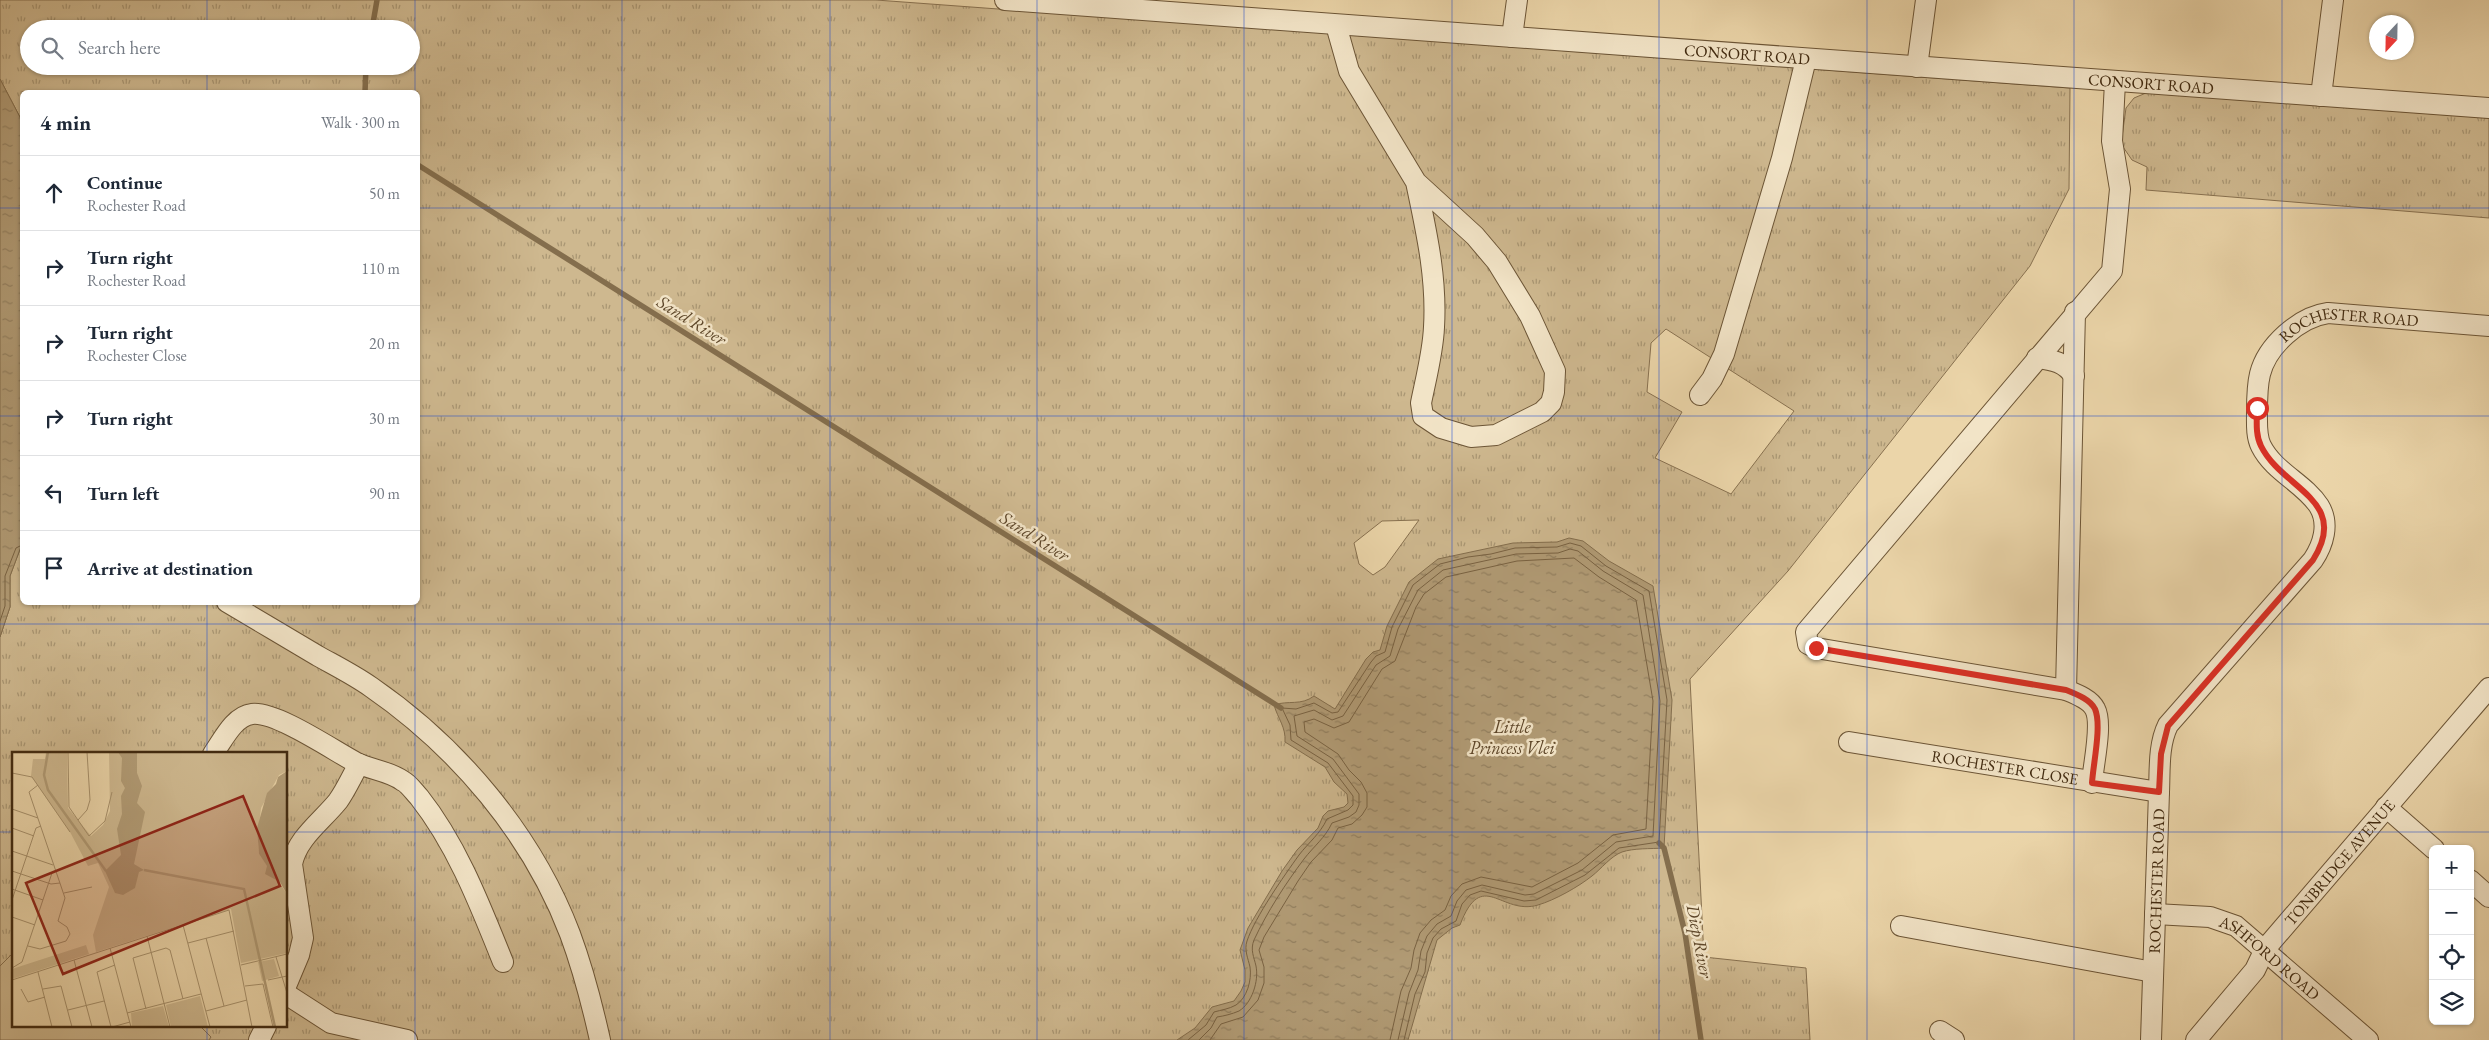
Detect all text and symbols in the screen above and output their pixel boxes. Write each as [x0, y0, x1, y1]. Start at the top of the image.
north arrow [2369, 15, 2414, 60]
search box [20, 20, 420, 75]
icon: search [38, 34, 66, 62]
text: Search here [78, 35, 160, 60]
street label: CONSORT ROAD [1683, 39, 1811, 69]
street label: CONSORT ROAD [2087, 68, 2215, 98]
text: 4 min [40, 109, 91, 136]
text: Walk · 300 m [321, 112, 400, 133]
text: Continue [87, 170, 162, 195]
icon: ahead [40, 179, 68, 207]
text: 50 m [369, 183, 400, 204]
text: Rochester Road [87, 195, 186, 216]
text: Turn right [87, 245, 173, 270]
icon: right [40, 254, 68, 282]
text: 110 m [361, 258, 400, 279]
text: Rochester Road [87, 270, 186, 291]
water label: Sand River [652, 289, 732, 351]
street label: ROCHESTER ROAD [2274, 302, 2419, 347]
text: Turn right [87, 320, 173, 345]
icon: right [40, 329, 68, 357]
text: 20 m [369, 333, 400, 354]
text: Rochester Close [87, 345, 187, 366]
route start [2246, 397, 2269, 420]
icon: right [40, 404, 68, 432]
text: Turn right [87, 406, 173, 431]
text: 30 m [369, 408, 400, 429]
icon: left [40, 479, 68, 507]
text: Turn left [87, 481, 159, 506]
text: 90 m [369, 483, 400, 504]
water label: Sand River [995, 505, 1075, 567]
icon: arrive [40, 554, 68, 582]
text: Arrive at destination [87, 556, 253, 581]
route end [1805, 637, 1828, 660]
water label: Little Princess Vlei [1469, 715, 1555, 759]
street label: ROCHESTER CLOSE [1930, 745, 2080, 789]
inset map [12, 752, 288, 1028]
street label: TONBRIDGE AVENUE [2279, 795, 2399, 930]
street label: ROCHESTER ROAD [2143, 808, 2169, 954]
map controls [2429, 845, 2474, 1025]
button: + [2429, 845, 2474, 890]
button: − [2429, 890, 2474, 935]
water label: Diep River [1680, 901, 1719, 981]
street label: ASHFORD ROAD [2215, 910, 2325, 1004]
button: locate [2429, 935, 2474, 980]
button: layers [2429, 980, 2474, 1025]

